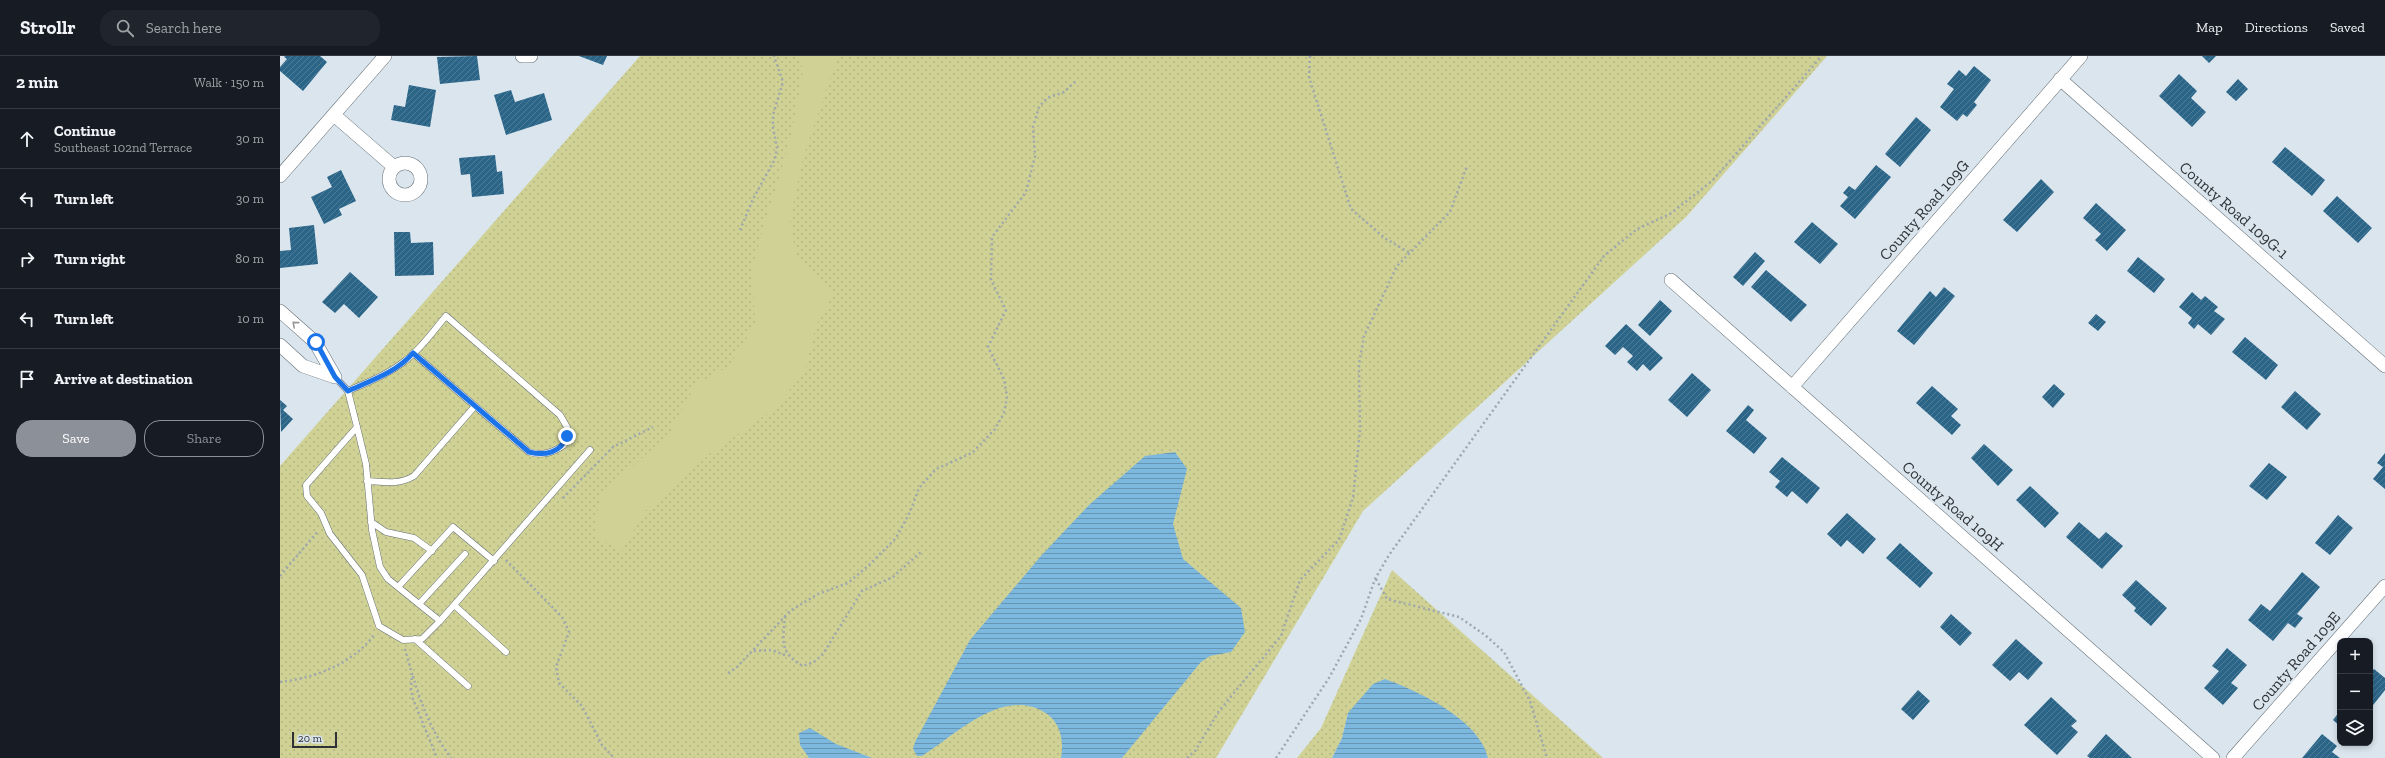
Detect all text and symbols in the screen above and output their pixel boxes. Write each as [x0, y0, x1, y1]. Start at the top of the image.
search box [100, 10, 380, 46]
text: Strollr [20, 16, 76, 39]
icon: search [114, 17, 136, 39]
text: Search here [146, 19, 222, 37]
text: Map [2196, 19, 2223, 36]
text: Directions [2245, 19, 2308, 36]
text: Saved [2330, 19, 2365, 36]
text: 2 min [16, 72, 58, 92]
text: Walk · 150 m [194, 75, 264, 90]
text: Continue [54, 122, 116, 140]
icon: ahead [16, 128, 38, 150]
text: 30 m [236, 131, 264, 146]
text: Southeast 102nd Terrace [54, 140, 192, 155]
street label: County Road 109G [1875, 156, 1973, 264]
street label: County Road 109G-1 [2176, 157, 2292, 263]
icon: left [16, 188, 38, 210]
text: Turn left [54, 190, 114, 208]
text: 30 m [236, 191, 264, 206]
icon: right [16, 248, 38, 270]
text: Turn right [54, 250, 125, 268]
text: 80 m [235, 251, 264, 266]
icon: left [16, 308, 38, 330]
text: Turn left [54, 310, 114, 328]
text: 10 m [237, 311, 264, 326]
one-way arrow [292, 321, 300, 329]
route start [307, 333, 325, 351]
icon: arrive [16, 368, 38, 390]
text: Arrive at destination [54, 370, 193, 388]
button: Save [16, 420, 136, 457]
button: Share [144, 420, 264, 457]
route end [558, 427, 576, 445]
street label: County Road 109H [1898, 457, 2008, 555]
street label: County Road 109E [2248, 607, 2344, 715]
map controls [2337, 638, 2373, 746]
button: + [2337, 638, 2373, 674]
button: − [2337, 674, 2373, 710]
button: layers [2337, 710, 2373, 746]
scale bar [292, 730, 337, 749]
text: 20 m [298, 732, 322, 745]

